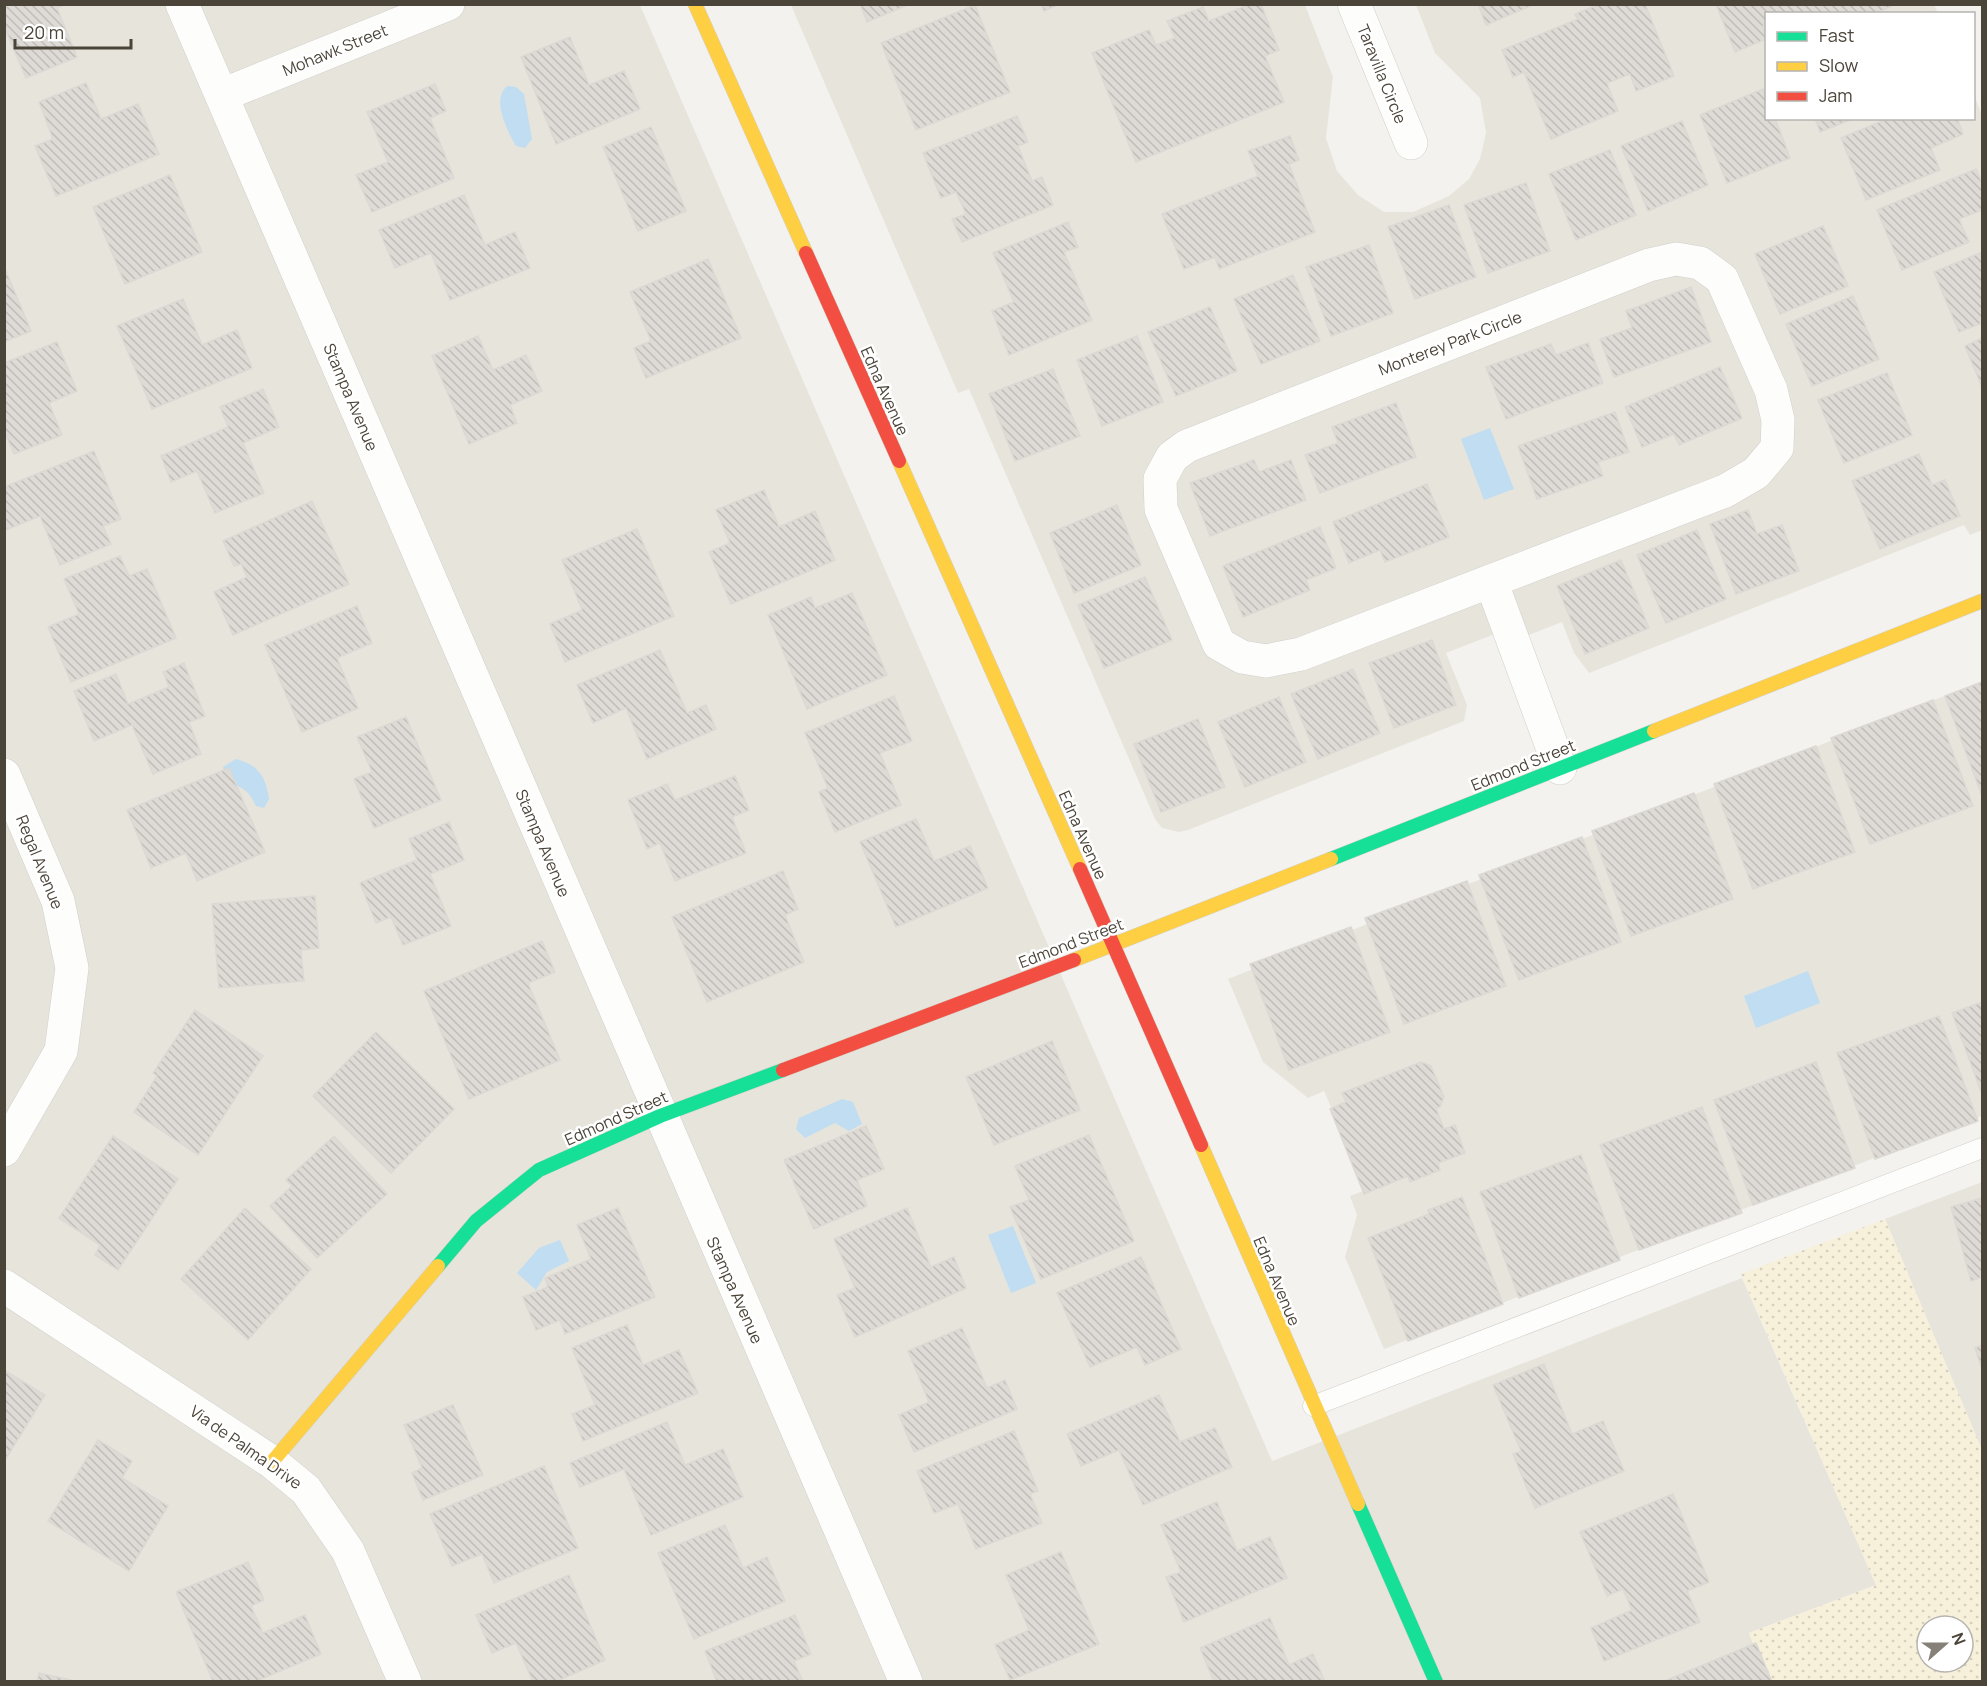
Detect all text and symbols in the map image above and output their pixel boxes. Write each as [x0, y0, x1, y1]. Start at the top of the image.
scale bar [15, 12, 130, 50]
legend [1765, 12, 1975, 120]
street label: Mohawk Street [279, 19, 391, 81]
text: 20 m [24, 20, 64, 44]
street label: Taravilla Circle [1352, 21, 1412, 127]
text: Fast [1819, 23, 1854, 47]
text: Slow [1819, 53, 1859, 77]
text: Jam [1819, 83, 1853, 107]
street label: Monterey Park Circle [1375, 306, 1525, 380]
street label: Stampa Avenue [318, 340, 384, 454]
street label: Edna Avenue [856, 343, 914, 439]
street label: Edmond Street [1468, 734, 1578, 796]
street label: Stampa Avenue [510, 786, 576, 900]
street label: Edna Avenue [1054, 787, 1112, 883]
street label: Regal Avenue [11, 812, 69, 912]
street label: Edmond Street [1015, 913, 1127, 973]
street label: Edmond Street [561, 1085, 671, 1151]
street label: Stampa Avenue [702, 1233, 768, 1347]
street label: Edna Avenue [1248, 1233, 1306, 1329]
street label: Via de Palma Drive [186, 1400, 306, 1494]
north arrow [1915, 1614, 1975, 1674]
text: N [1947, 1629, 1971, 1648]

